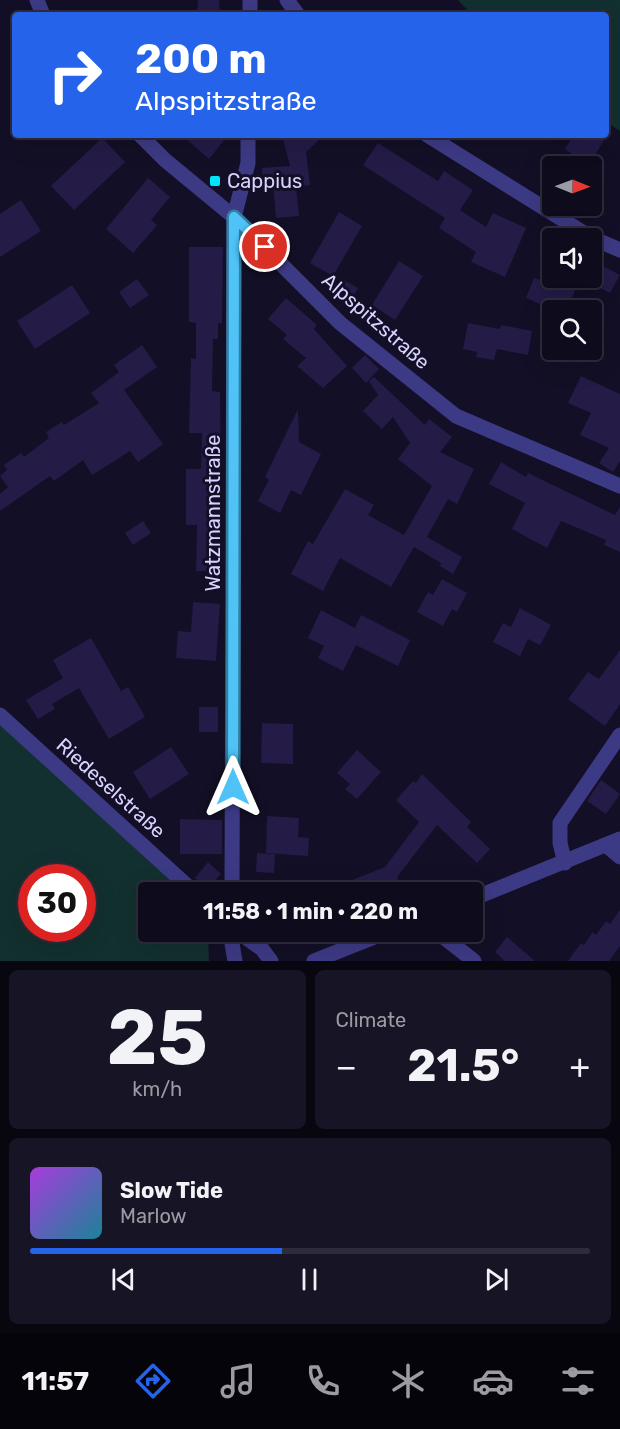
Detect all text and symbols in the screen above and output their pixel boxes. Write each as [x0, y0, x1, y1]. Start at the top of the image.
text: 200 m [135, 34, 267, 84]
icon: right [36, 36, 114, 114]
text: Alpspitzstraße [135, 85, 317, 117]
north arrow [542, 156, 602, 216]
map controls [542, 156, 602, 360]
place label: Cappius [227, 169, 302, 193]
marker: Cappius [208, 174, 222, 188]
pin [239, 221, 290, 272]
button: sound [542, 228, 602, 288]
icon: arrive [248, 230, 281, 263]
street label: Alpspitzstraße [317, 268, 435, 374]
button: search [542, 300, 602, 360]
street label: Watzmannstraße [201, 434, 225, 592]
street label: Riedeselstraße [52, 733, 170, 843]
position arrow [201, 755, 265, 819]
speed limit sign: 30 [18, 864, 96, 942]
text: 11:58 · 1 min · 220 m [203, 898, 418, 925]
text: 25 [107, 991, 208, 1084]
text: Climate [336, 1008, 406, 1032]
text: 21.5° [407, 1039, 519, 1092]
text: − [336, 1047, 357, 1086]
text: + [569, 1047, 590, 1086]
text: km/h [132, 1077, 182, 1101]
text: Slow Tide [120, 1177, 223, 1204]
text: Marlow [120, 1204, 187, 1228]
icon: previous [107, 1263, 140, 1296]
icon: pause [293, 1263, 326, 1296]
icon: next [480, 1263, 513, 1296]
icon: directions [132, 1360, 174, 1402]
icon: music [217, 1360, 259, 1402]
icon: phone [302, 1360, 344, 1402]
icon: climate [387, 1360, 429, 1402]
icon: car [472, 1360, 514, 1402]
icon: filters [557, 1360, 599, 1402]
text: 11:57 [21, 1365, 89, 1397]

